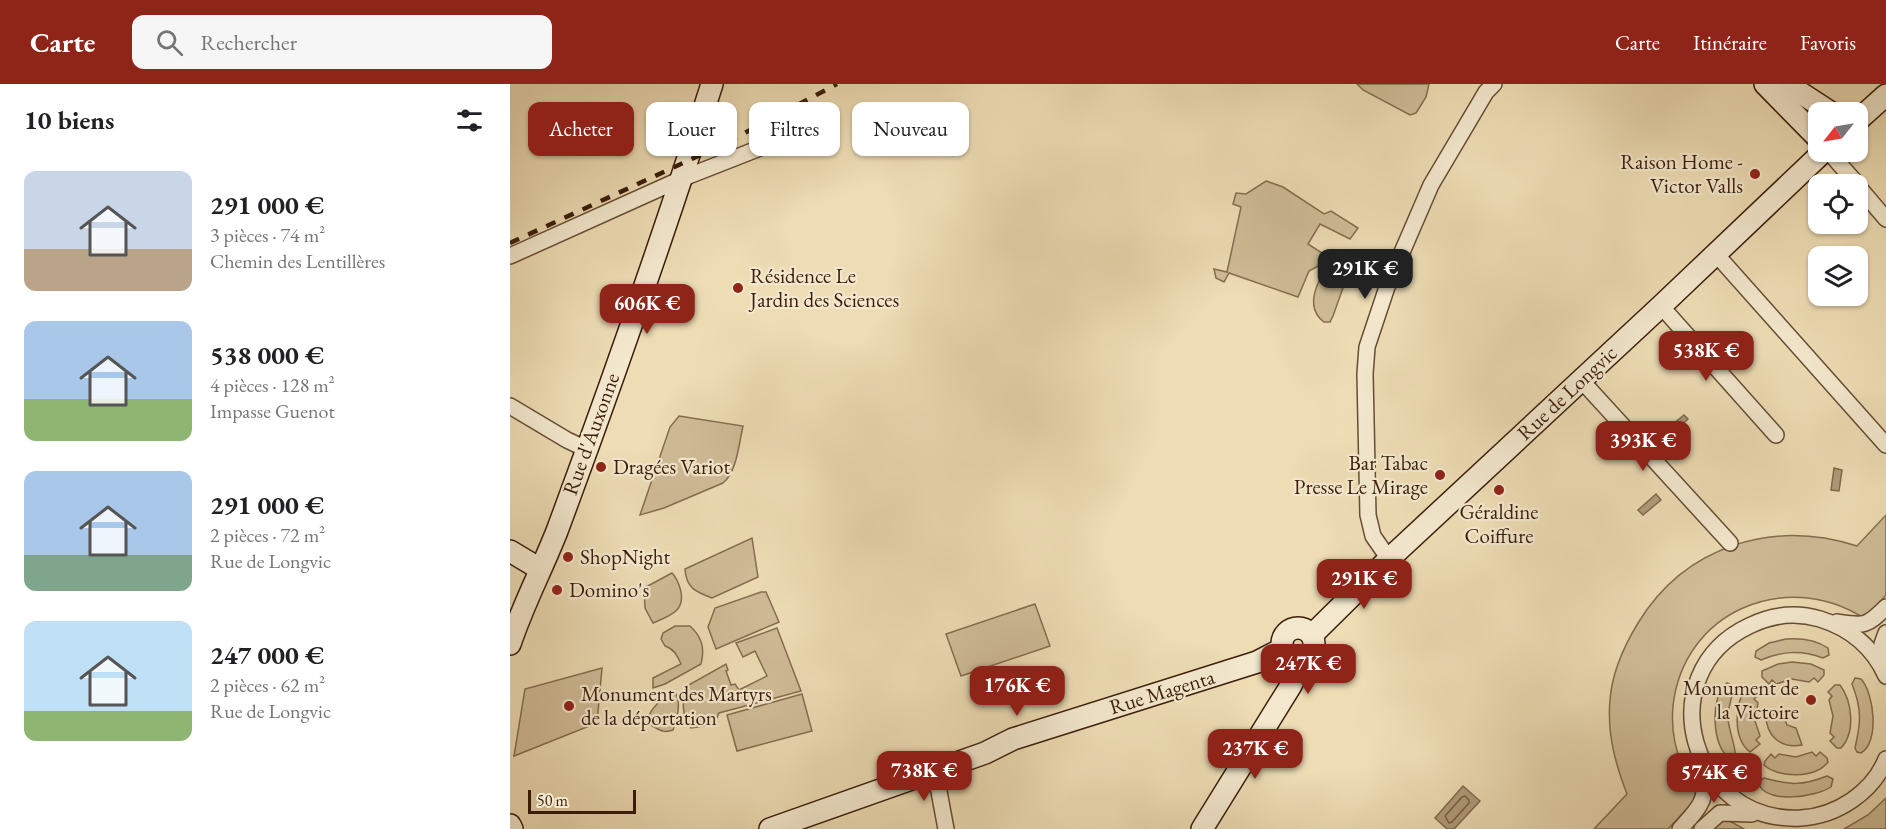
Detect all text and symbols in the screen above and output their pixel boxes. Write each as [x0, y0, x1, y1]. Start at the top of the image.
search box [132, 15, 552, 69]
text: Carte [30, 24, 96, 60]
icon: search [153, 26, 186, 59]
text: Rechercher [201, 28, 297, 57]
text: Carte [1615, 29, 1660, 56]
text: Itinéraire [1693, 29, 1767, 56]
text: Favoris [1800, 29, 1856, 56]
chip: Acheter [528, 102, 634, 156]
chip: Louer [646, 102, 737, 156]
chip: Filtres [749, 102, 840, 156]
chip: Nouveau [852, 102, 969, 156]
north arrow [1808, 102, 1868, 162]
map controls [1808, 102, 1868, 306]
text: 10 biens [24, 103, 114, 137]
icon: filters [453, 104, 486, 137]
place label: Raison Home - Victor Valls [1620, 148, 1743, 199]
marker: Raison Home - Victor Valls [1748, 167, 1762, 181]
button: locate [1808, 174, 1868, 234]
text: 291 000 € [210, 188, 324, 222]
icon: home [72, 195, 144, 267]
text: 3 pièces · 74 m² [210, 222, 325, 248]
button: layers [1808, 246, 1868, 306]
text: Chemin des Lentillères [210, 248, 385, 274]
pin: 291K € [1316, 249, 1414, 300]
text: 291K € [1332, 255, 1398, 281]
place label: Résidence Le Jardin des Sciences [748, 262, 899, 313]
marker: Résidence Le Jardin des Sciences [731, 281, 745, 295]
pin: 606K € [598, 284, 696, 335]
text: 606K € [614, 290, 680, 316]
pin: 538K € [1657, 331, 1755, 382]
text: 538K € [1673, 337, 1739, 363]
text: 538 000 € [210, 338, 324, 372]
street label: Rue de Longvic [1511, 339, 1622, 446]
icon: home [72, 345, 144, 417]
street label: Rue d'Auxonne [556, 369, 625, 499]
text: 4 pièces · 128 m² [210, 372, 335, 398]
text: Impasse Guenot [210, 398, 335, 424]
pin: 393K € [1594, 421, 1692, 472]
text: 393K € [1610, 427, 1676, 453]
place label: Bar Tabac Presse Le Mirage [1294, 449, 1428, 500]
place label: Dragées Variot [613, 453, 730, 480]
marker: Dragées Variot [594, 460, 608, 474]
marker: Bar Tabac Presse Le Mirage [1433, 468, 1447, 482]
marker: Géraldine Coiffure [1492, 483, 1506, 497]
text: 291 000 € [210, 488, 324, 522]
icon: home [72, 495, 144, 567]
place label: Géraldine Coiffure [1460, 498, 1538, 549]
text: 2 pièces · 72 m² [210, 522, 325, 548]
place label: ShopNight [580, 543, 671, 570]
text: Rue de Longvic [210, 548, 331, 574]
marker: ShopNight [561, 550, 575, 564]
pin: 291K € [1315, 559, 1413, 610]
text: 291K € [1331, 565, 1397, 591]
place label: Domino's [569, 576, 649, 603]
marker: Domino's [550, 583, 564, 597]
text: 247 000 € [210, 638, 324, 672]
pin: 247K € [1259, 644, 1357, 695]
icon: home [72, 645, 144, 717]
text: 247K € [1275, 650, 1341, 676]
street label: Rue Magenta [1106, 663, 1218, 720]
pin: 176K € [968, 666, 1066, 717]
text: 2 pièces · 62 m² [210, 672, 325, 698]
text: 176K € [984, 672, 1050, 698]
place label: Monument de la Victoire [1683, 674, 1799, 725]
place label: Monument des Martyrs de la déportation [581, 680, 772, 731]
marker: Monument de la Victoire [1804, 693, 1818, 707]
text: Rue de Longvic [210, 698, 331, 724]
marker: Monument des Martyrs de la déportation [562, 699, 576, 713]
pin: 237K € [1206, 729, 1304, 780]
text: 237K € [1222, 735, 1288, 761]
pin: 738K € [875, 751, 973, 802]
pin: 574K € [1665, 753, 1763, 804]
text: 738K € [891, 757, 957, 783]
text: 574K € [1681, 759, 1747, 785]
scale bar [528, 787, 636, 814]
text: 50 m [537, 790, 568, 811]

